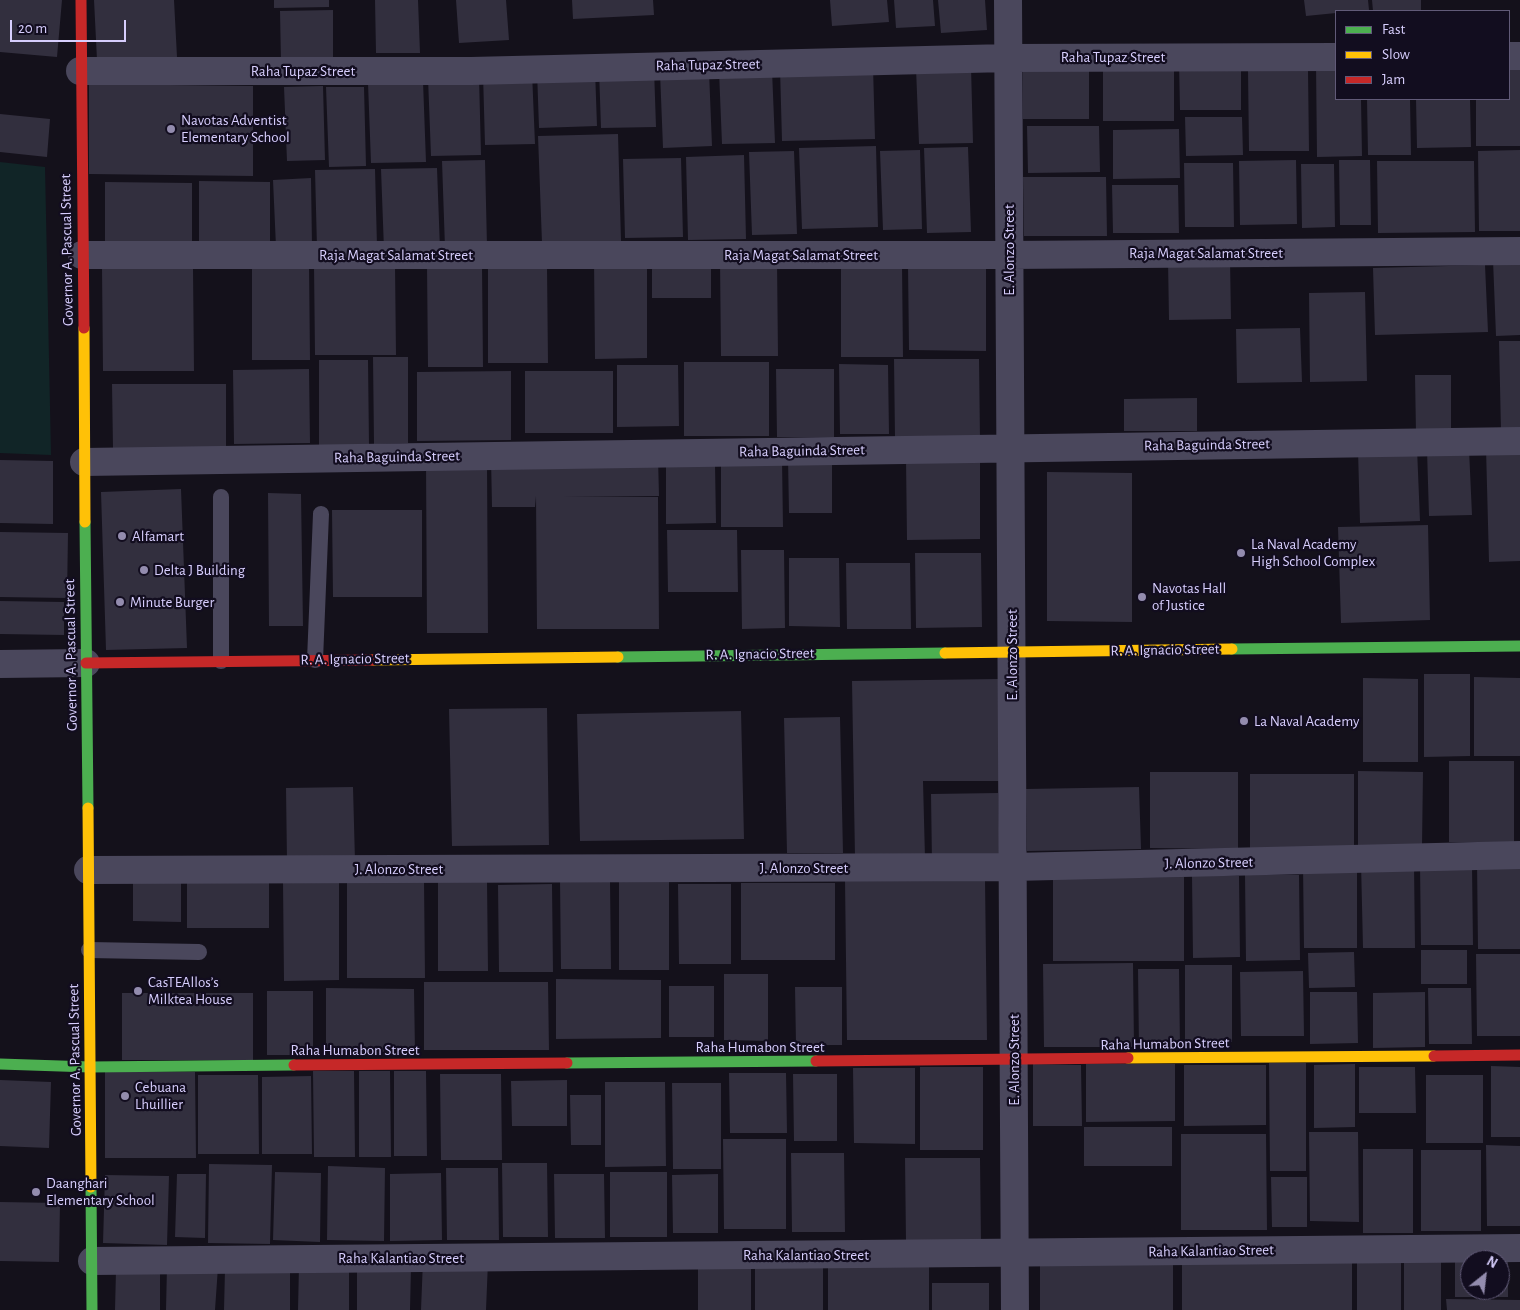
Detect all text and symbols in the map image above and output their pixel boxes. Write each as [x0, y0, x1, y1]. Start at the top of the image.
scale bar [12, 10, 129, 42]
legend [1335, 10, 1510, 100]
text: 20 m [18, 21, 47, 36]
text: Fast [1382, 22, 1405, 37]
text: Slow [1382, 47, 1410, 62]
street label: Raha Tupaz Street [1061, 48, 1165, 66]
street label: Raha Tupaz Street [656, 55, 760, 75]
street label: Raha Tupaz Street [251, 62, 355, 80]
text: Jam [1382, 72, 1405, 87]
place label: Navotas Adventist Elementary School [181, 111, 290, 146]
marker: Navotas Adventist Elementary School [165, 123, 177, 135]
street label: Governor A. Pascual Street [57, 174, 77, 326]
street label: E. Alonzo Street [1000, 204, 1018, 296]
street label: Raja Magat Salamat Street [1129, 244, 1283, 262]
street label: Raja Magat Salamat Street [319, 246, 473, 264]
street label: Raja Magat Salamat Street [724, 246, 878, 264]
street label: Raha Baguinda Street [1144, 435, 1270, 455]
street label: Raha Baguinda Street [739, 441, 865, 461]
street label: Raha Baguinda Street [334, 447, 460, 467]
place label: Alfamart [132, 527, 184, 545]
marker: Alfamart [116, 530, 128, 542]
place label: La Naval Academy High School Complex [1251, 535, 1375, 570]
marker: La Naval Academy High School Complex [1235, 547, 1247, 559]
place label: Delta J Building [154, 561, 245, 579]
marker: Delta J Building [138, 564, 150, 576]
street label: Governor A. Pascual Street [61, 579, 81, 731]
place label: Navotas Hall of Justice [1152, 579, 1226, 614]
marker: Navotas Hall of Justice [1136, 591, 1148, 603]
place label: Minute Burger [130, 593, 214, 611]
marker: Minute Burger [114, 596, 126, 608]
street label: E. Alonzo Street [1003, 609, 1021, 701]
street label: R. A. Ignacio Street [1110, 640, 1220, 660]
street label: R. A. Ignacio Street [705, 644, 815, 664]
street label: R. A. Ignacio Street [300, 649, 410, 669]
place label: La Naval Academy [1254, 712, 1359, 730]
marker: La Naval Academy [1238, 715, 1250, 727]
street label: J. Alonzo Street [1165, 853, 1253, 873]
street label: J. Alonzo Street [760, 859, 848, 877]
street label: J. Alonzo Street [355, 860, 443, 878]
place label: CasTEAllos’s Milktea House [148, 973, 232, 1008]
street label: Governor A. Pascual Street [65, 984, 85, 1136]
marker: CasTEAllos’s Milktea House [132, 985, 144, 997]
street label: E. Alonzo Street [1005, 1014, 1023, 1106]
street label: Raha Humabon Street [1100, 1034, 1230, 1054]
street label: Raha Humabon Street [695, 1038, 825, 1056]
street label: Raha Humabon Street [290, 1041, 420, 1059]
place label: Cebuana Lhuillier [135, 1078, 186, 1113]
marker: Cebuana Lhuillier [119, 1090, 131, 1102]
place label: Daanghari Elementary School [46, 1174, 155, 1209]
marker: Daanghari Elementary School [30, 1186, 42, 1198]
street label: Raha Kalantiao Street [1148, 1241, 1274, 1261]
street label: Raha Kalantiao Street [743, 1246, 869, 1264]
street label: Raha Kalantiao Street [338, 1249, 464, 1267]
north arrow [1460, 1250, 1510, 1300]
text: N [1484, 1254, 1499, 1271]

